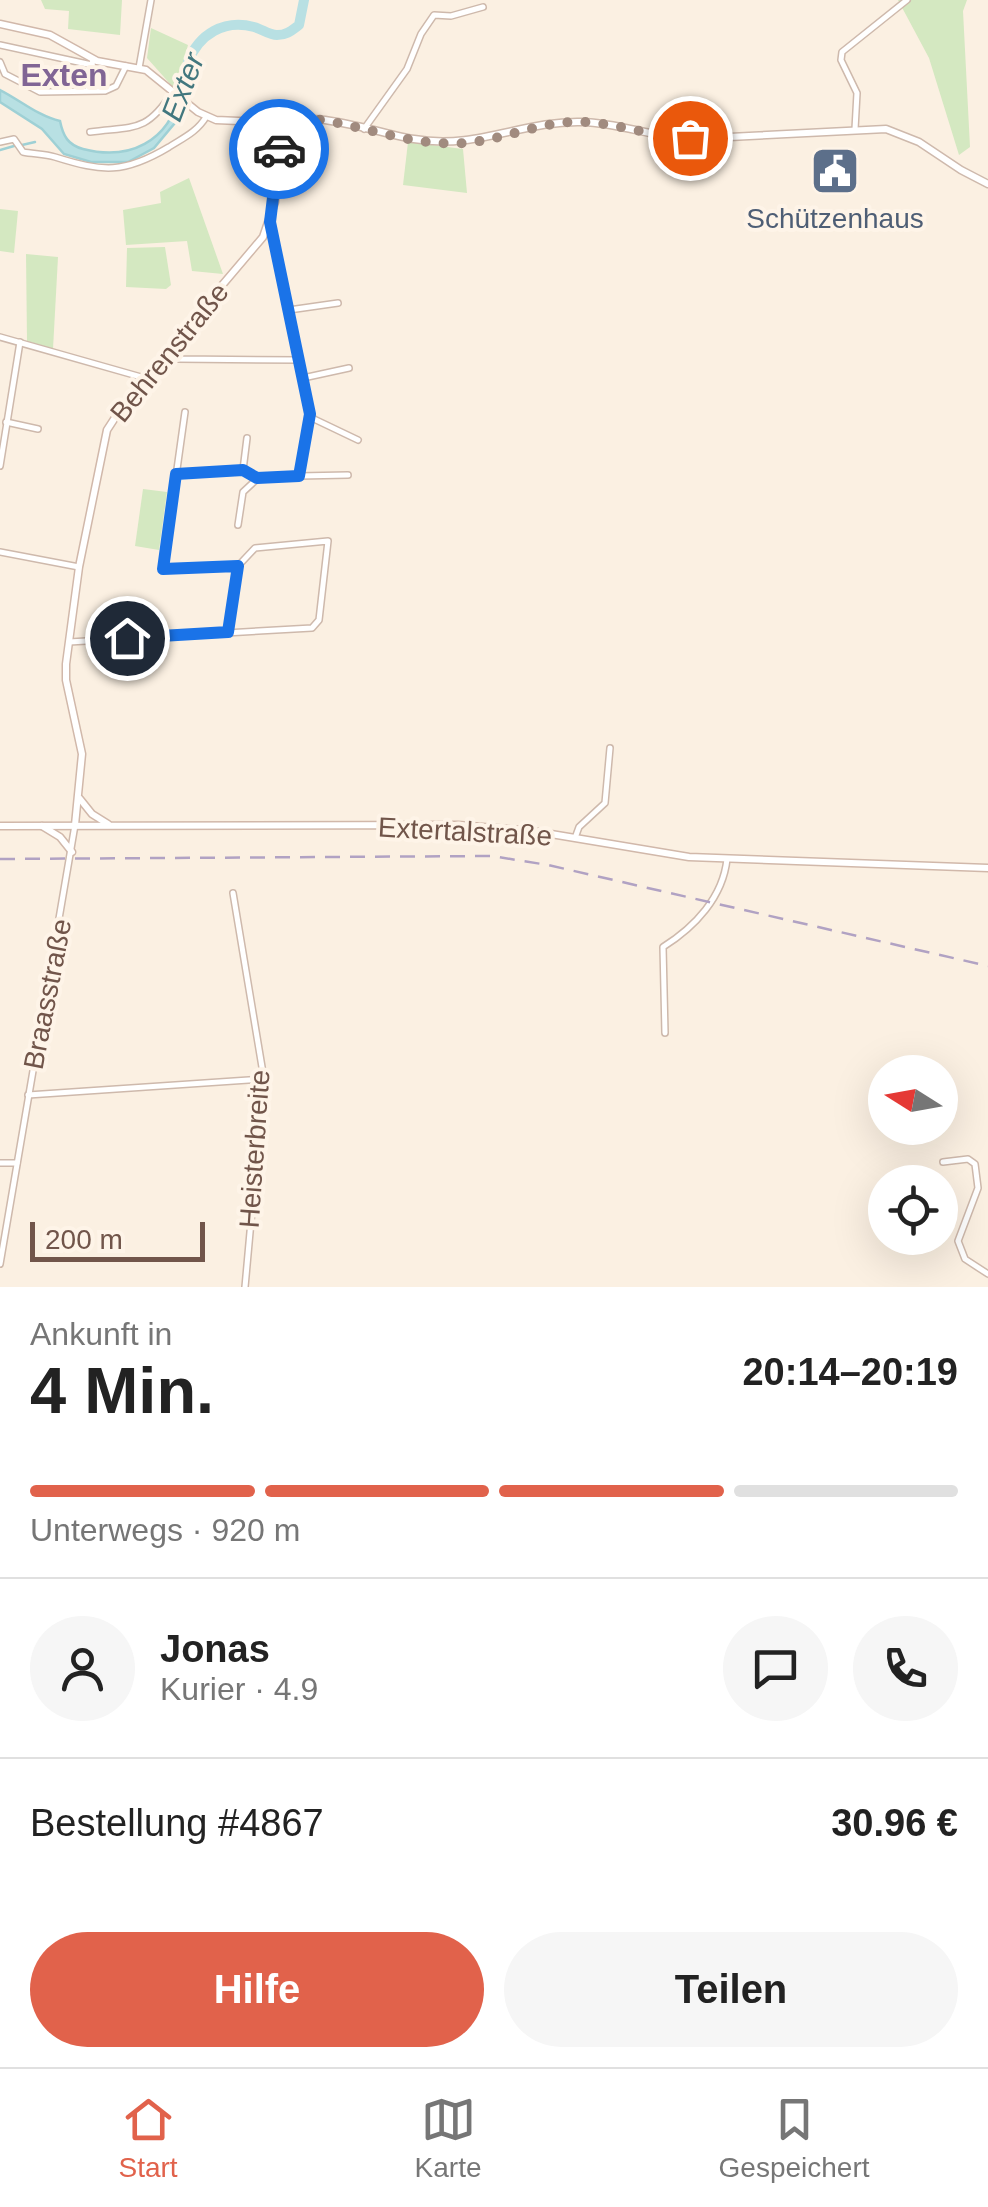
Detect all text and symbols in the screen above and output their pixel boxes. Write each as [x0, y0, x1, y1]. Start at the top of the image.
water label: Exter [155, 47, 211, 125]
district label: Exten [20, 57, 108, 93]
pin [648, 96, 733, 181]
courier [229, 99, 329, 199]
icon: bag [663, 111, 718, 166]
icon: car [252, 122, 307, 177]
public building icon: Schützenhaus [809, 145, 861, 197]
place label: Schützenhaus [746, 203, 924, 234]
street label: Behrenstraße [104, 277, 235, 428]
pin [85, 596, 170, 681]
icon: home [100, 611, 155, 666]
street label: Extertalstraße [377, 811, 553, 852]
street label: Braasstraße [18, 916, 77, 1072]
north arrow [868, 1055, 958, 1145]
map controls [868, 1055, 958, 1255]
street label: Heisterbreite [234, 1069, 275, 1229]
button: locate [868, 1165, 958, 1255]
scale bar [30, 1217, 205, 1262]
text: 200 m [45, 1224, 123, 1255]
text: Ankunft in [30, 1316, 172, 1352]
text: 20:14–20:19 [742, 1351, 958, 1393]
text: 4 Min. [30, 1354, 214, 1427]
text: Unterwegs · 920 m [30, 1512, 300, 1548]
button: person [30, 1616, 135, 1721]
button: chat [723, 1616, 828, 1721]
button: phone [853, 1616, 958, 1721]
text: Jonas [160, 1628, 270, 1670]
text: Kurier · 4.9 [160, 1671, 318, 1707]
text: Bestellung #4867 [30, 1802, 324, 1844]
text: 30.96 € [831, 1802, 958, 1844]
button: Hilfe [30, 1932, 484, 2047]
button: Teilen [504, 1932, 958, 2047]
tab: Start [118, 2092, 178, 2184]
tab: Karte [415, 2092, 482, 2184]
tab: Gespeichert [719, 2092, 870, 2184]

